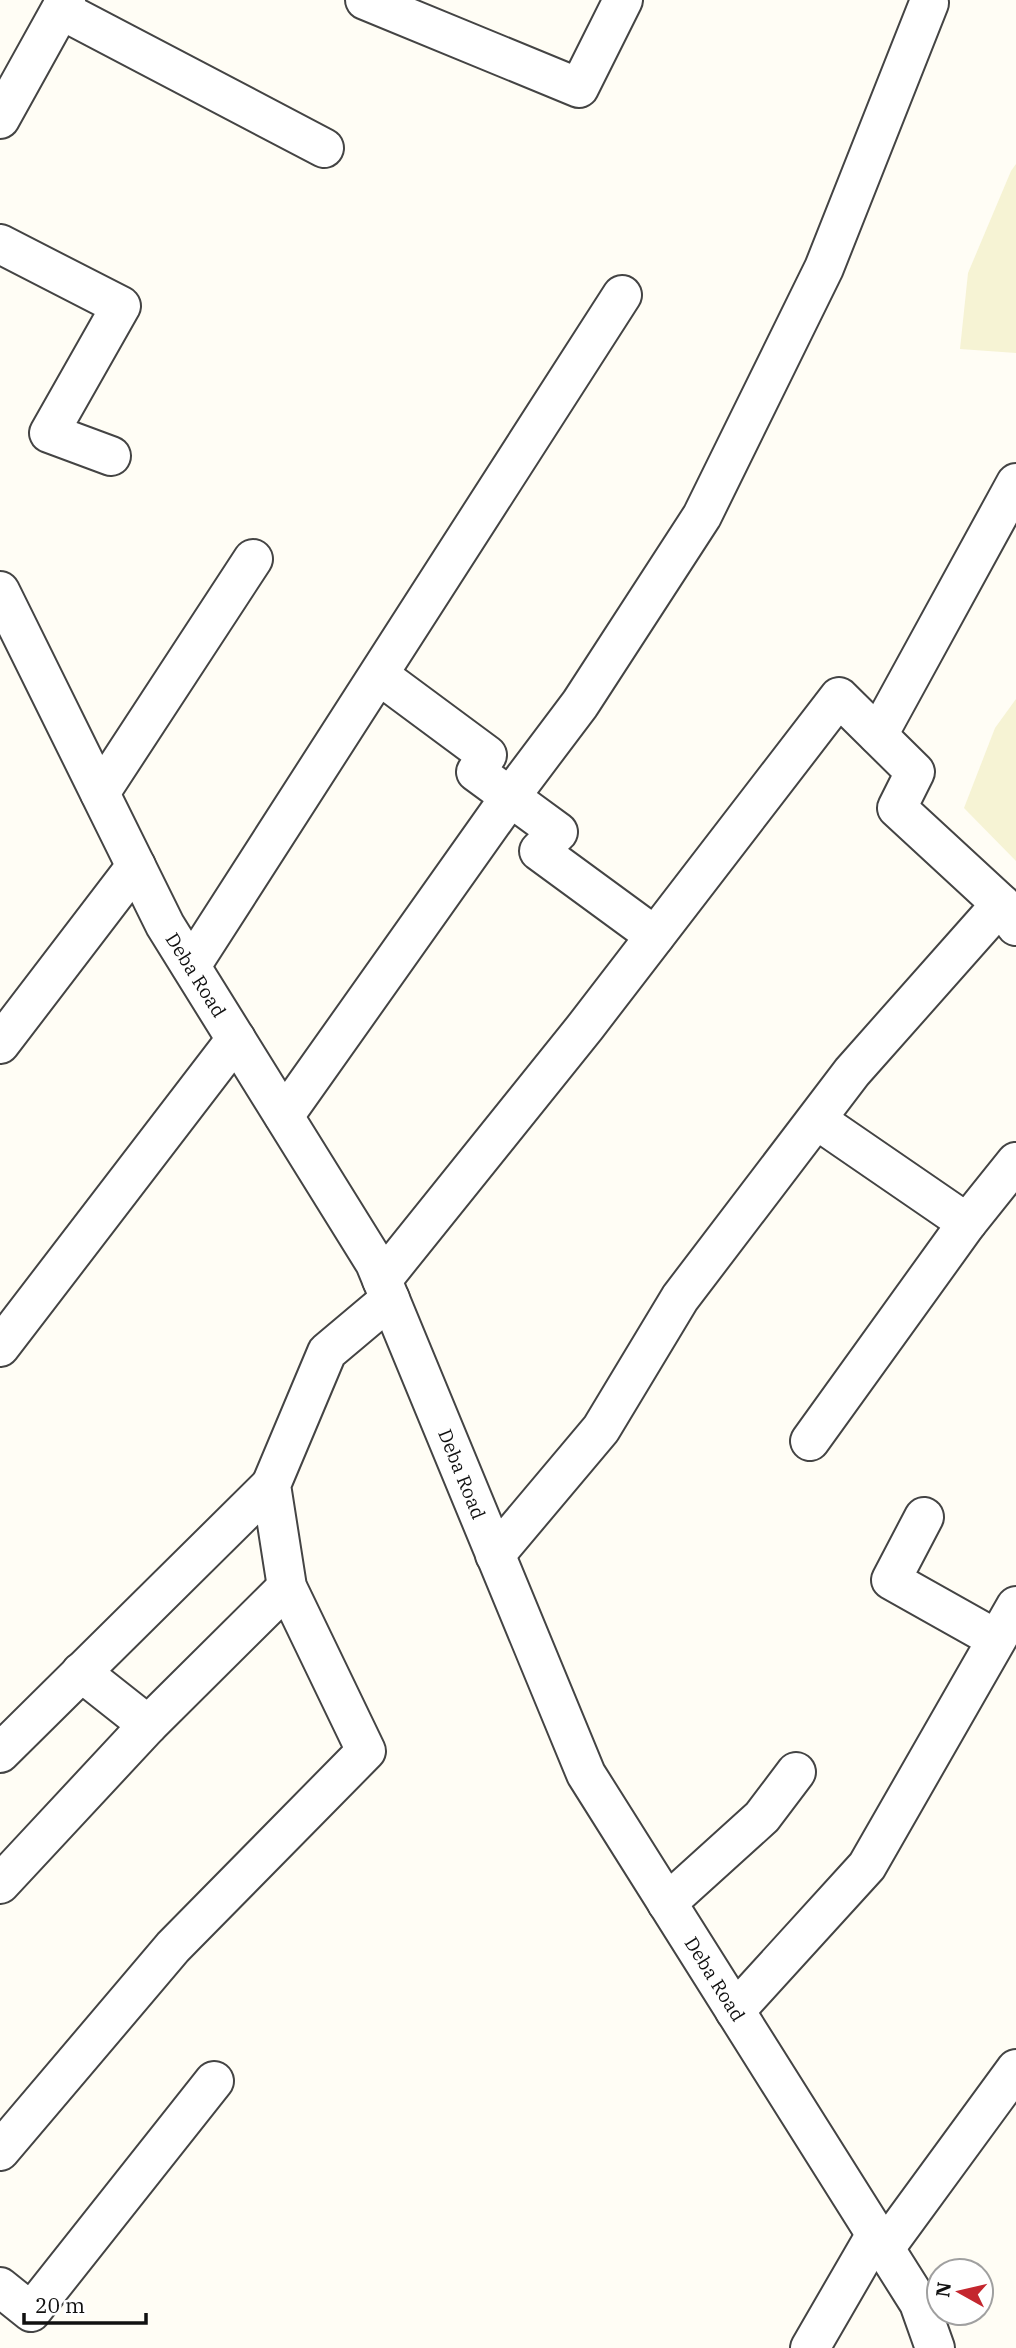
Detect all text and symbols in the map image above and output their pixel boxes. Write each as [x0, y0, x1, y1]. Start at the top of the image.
street label: Deba Road [161, 928, 231, 1022]
street label: Deba Road [433, 1425, 491, 1523]
street label: Deba Road [680, 1932, 750, 2026]
north arrow [925, 2257, 995, 2327]
text: N [930, 2281, 956, 2299]
scale bar [24, 2282, 147, 2326]
text: 20 m [35, 2291, 85, 2319]

